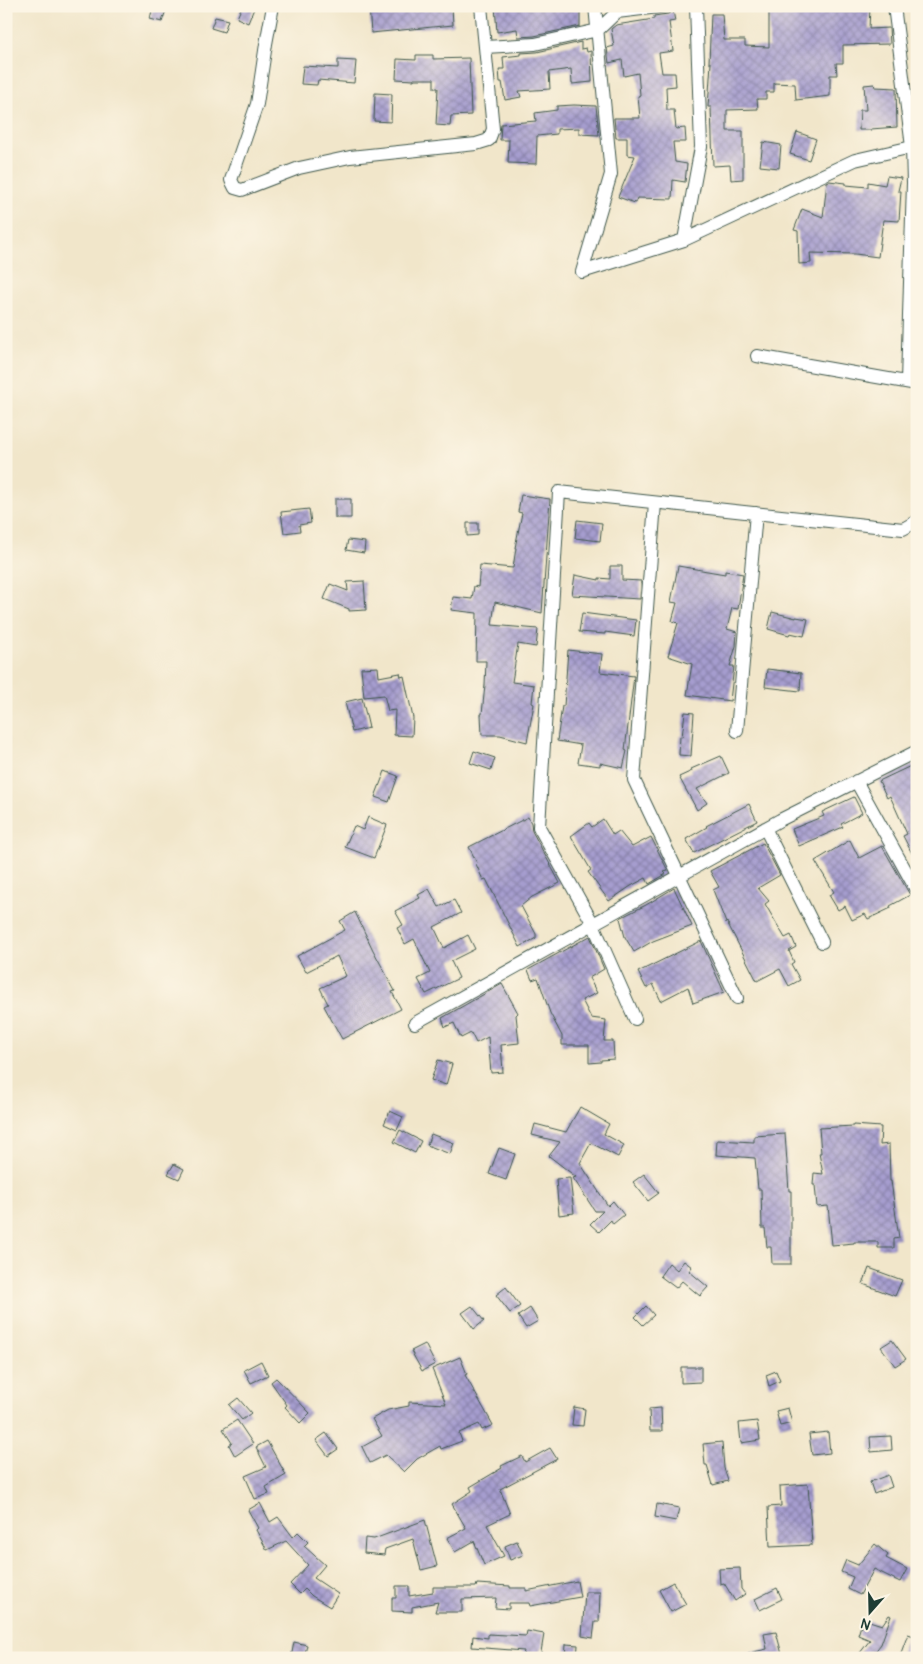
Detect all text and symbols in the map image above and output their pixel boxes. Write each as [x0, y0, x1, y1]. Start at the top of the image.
north arrow [846, 1586, 896, 1636]
text: N [858, 1614, 873, 1633]

